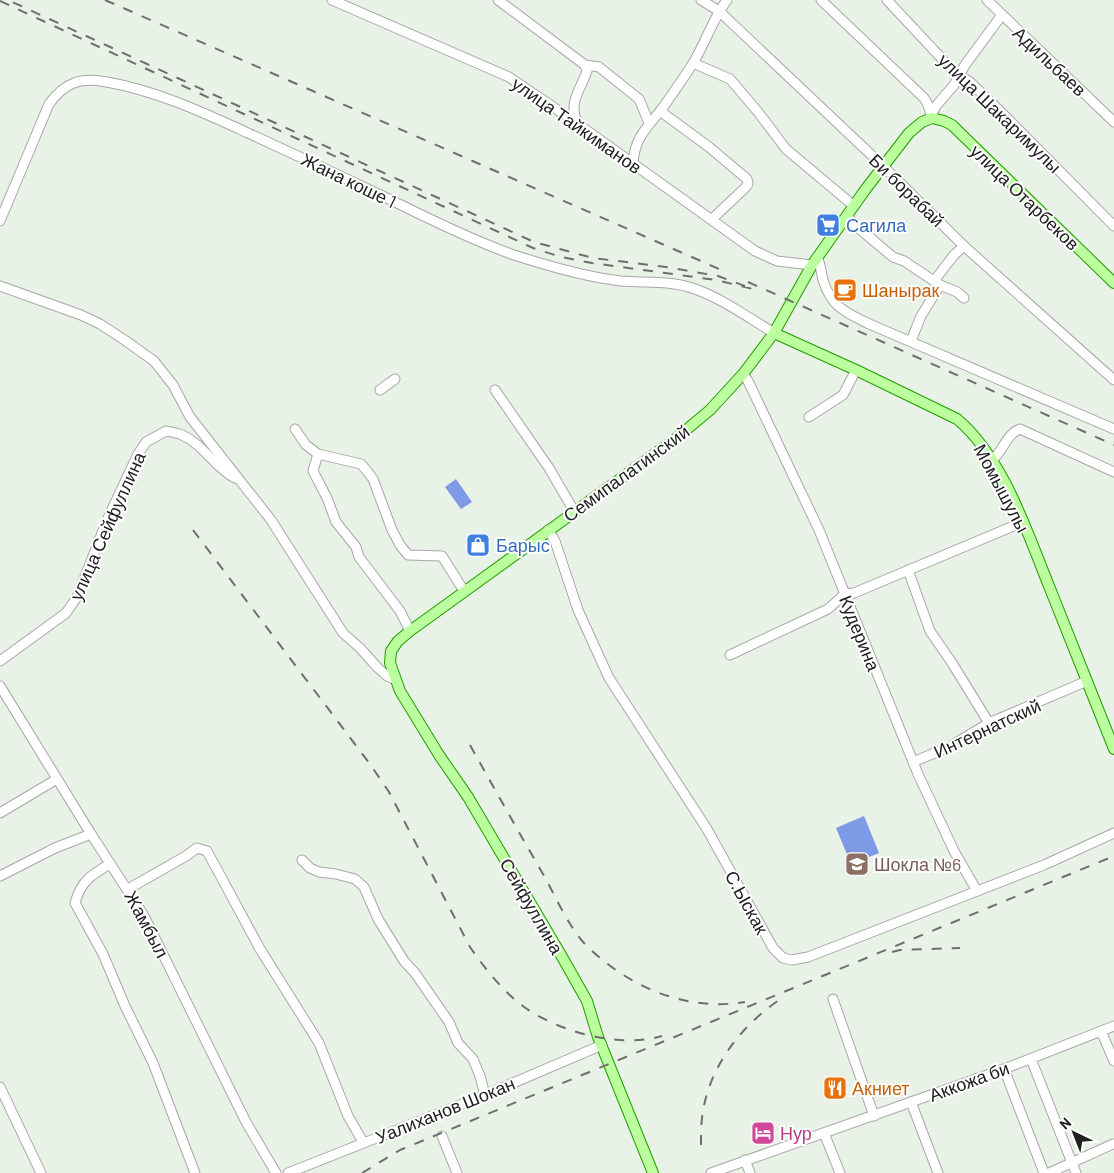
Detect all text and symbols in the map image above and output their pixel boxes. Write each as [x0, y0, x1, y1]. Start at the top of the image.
street label: Адильбаев [1009, 22, 1091, 100]
street label: улица Шакаримулы [934, 49, 1066, 177]
street label: улица Тайкиманов [508, 72, 646, 178]
street label: улица Отарбеков [966, 139, 1084, 255]
street label: Жана коше 1 [298, 148, 400, 212]
street label: Би борабай [865, 149, 949, 231]
supermarket icon: Сагила [815, 212, 841, 238]
place label: Сагила [846, 214, 907, 236]
cafe icon: Шанырак [832, 277, 858, 303]
place label: Шанырак [862, 279, 939, 301]
street label: Семипалатинский [559, 420, 693, 526]
street label: Момышулы [970, 440, 1034, 536]
street label: улица Сейфуллина [64, 447, 150, 604]
shop icon: Барыс [465, 532, 491, 558]
place label: Барыс [496, 534, 550, 556]
street label: Кудерина [835, 592, 885, 675]
street label: Интернатский [930, 694, 1044, 762]
school or university icon: Шокла №6 [844, 851, 870, 877]
place label: Шокла №6 [874, 853, 961, 875]
street label: Сейфуллина [496, 854, 569, 959]
street label: С.Ыскак [721, 866, 773, 938]
street label: Жамбыл [120, 887, 174, 961]
street label: Аккожа би [926, 1056, 1012, 1106]
street label: Уалиханов Шокан [372, 1072, 518, 1148]
restaurant icon: Акниет [822, 1075, 848, 1101]
place label: Акниет [852, 1077, 910, 1099]
north arrow [1049, 1108, 1099, 1158]
text: N [1056, 1114, 1074, 1133]
hotel icon: Нур [750, 1120, 776, 1146]
place label: Нур [780, 1122, 812, 1144]

